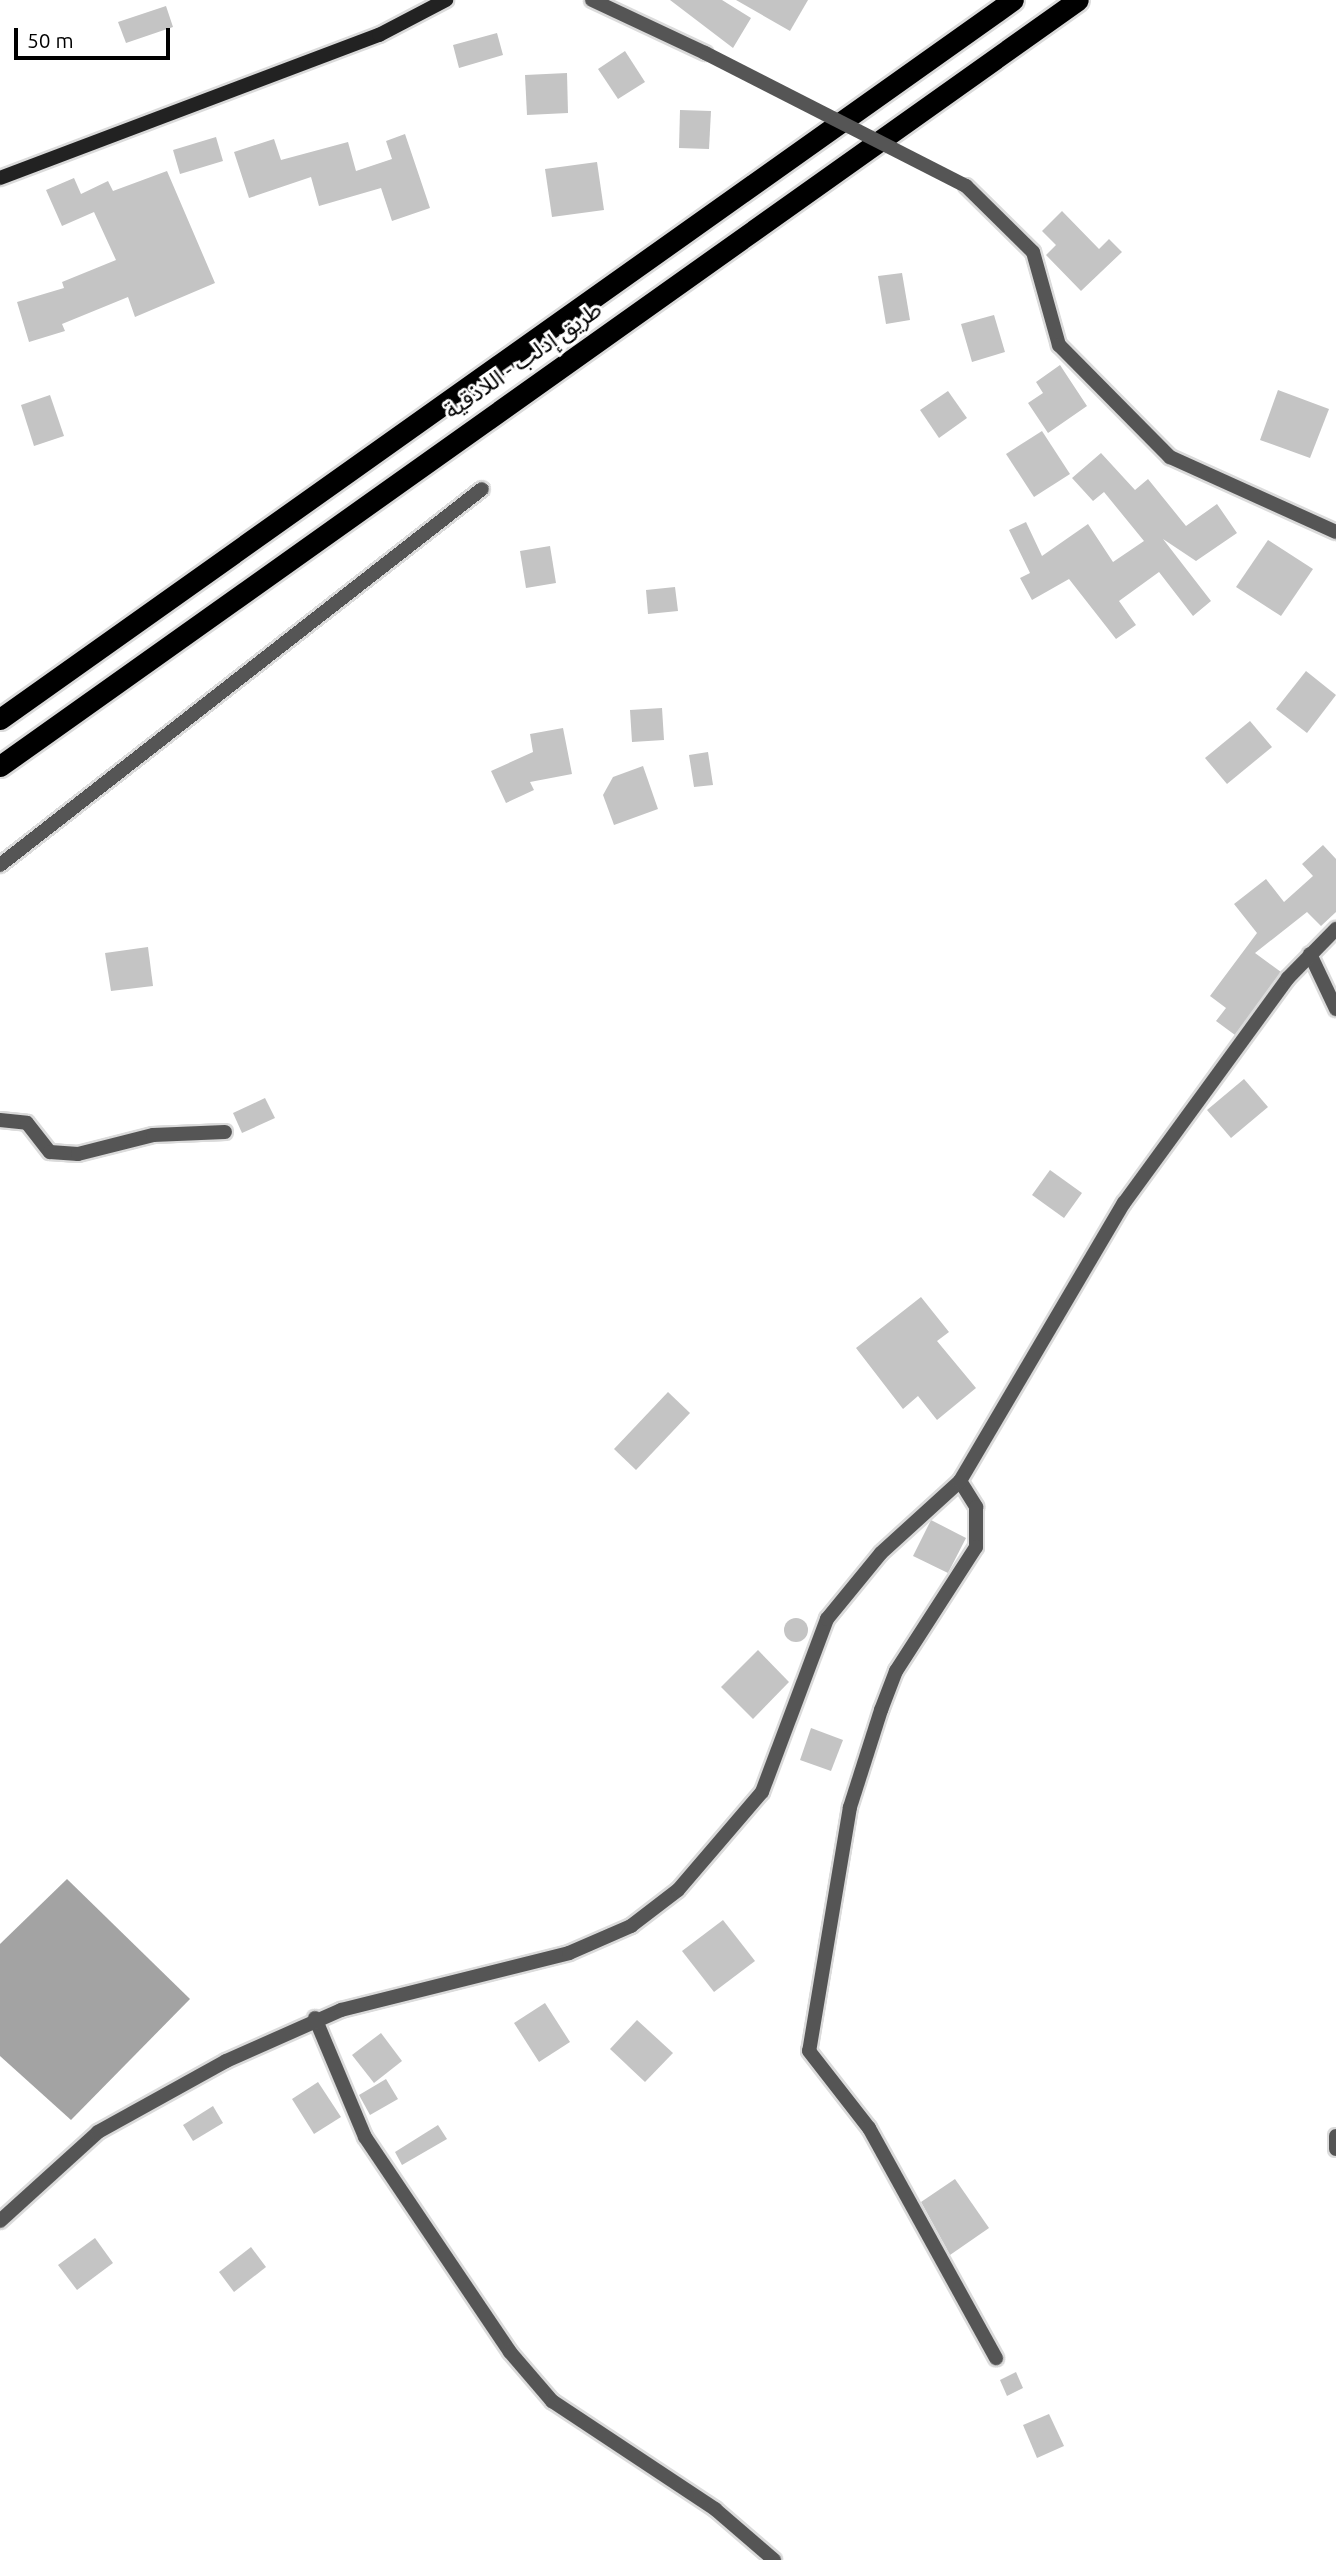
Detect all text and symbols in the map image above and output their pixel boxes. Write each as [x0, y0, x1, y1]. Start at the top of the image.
scale bar [18, 14, 173, 58]
text: 50 m [27, 28, 74, 52]
street label: طريق إدلب - اللاذقية [439, 295, 607, 425]

